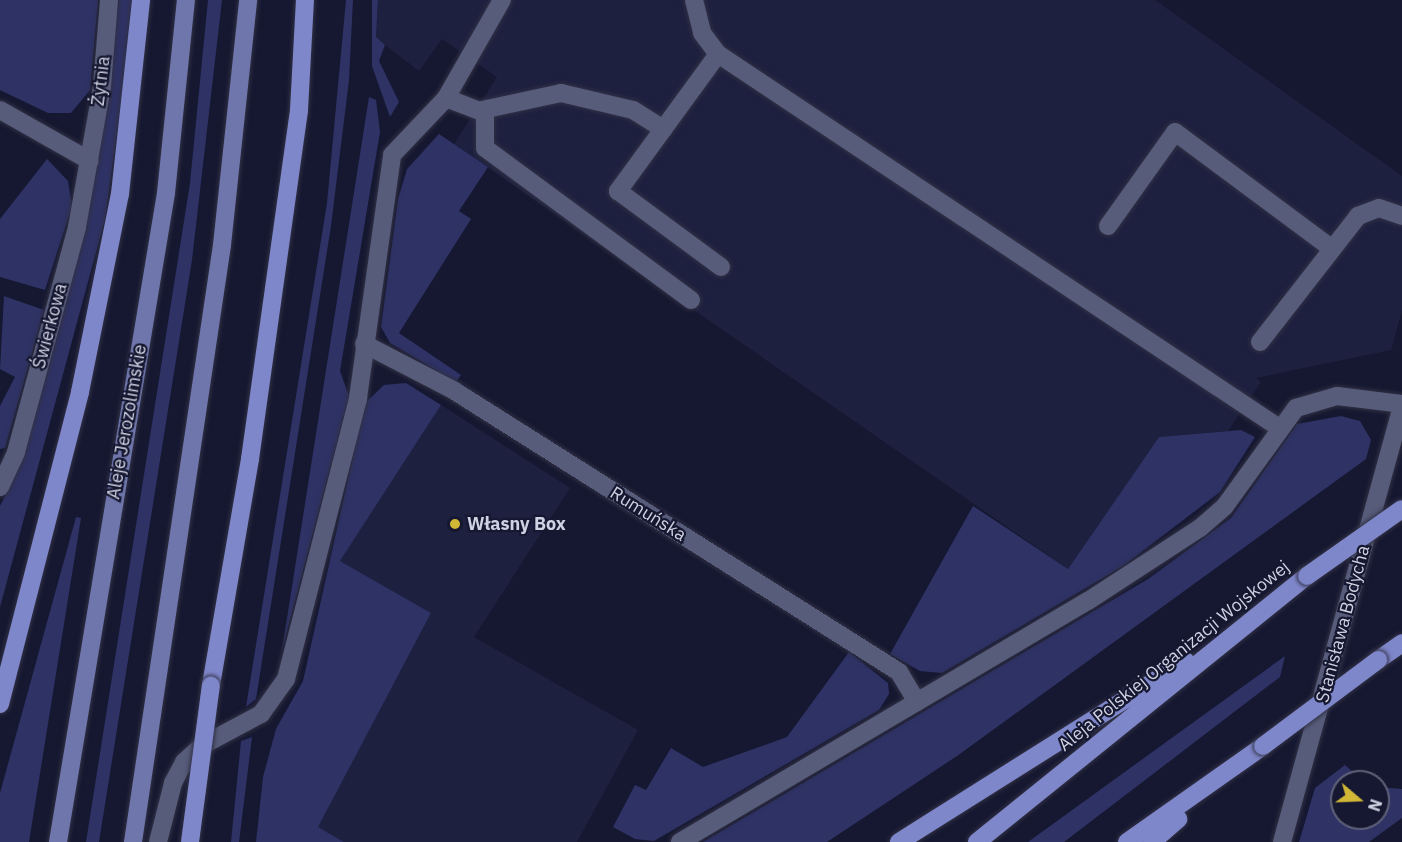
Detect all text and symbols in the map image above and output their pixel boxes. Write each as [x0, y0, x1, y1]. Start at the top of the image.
street label: Żytnia [87, 55, 115, 107]
street label: Świerkowa [28, 281, 72, 371]
street label: Aleje Jerozolimskie [103, 343, 151, 501]
street label: Rumuńska [606, 482, 690, 546]
place label: Własny Box [467, 513, 566, 535]
marker: Własny Box [448, 517, 462, 531]
street label: Stanisława Bodycha [1312, 543, 1374, 705]
street label: Aleja Polskiej Organizacji Wojskowej [1054, 556, 1294, 756]
north arrow [1330, 770, 1390, 830]
text: N [1364, 796, 1386, 814]

